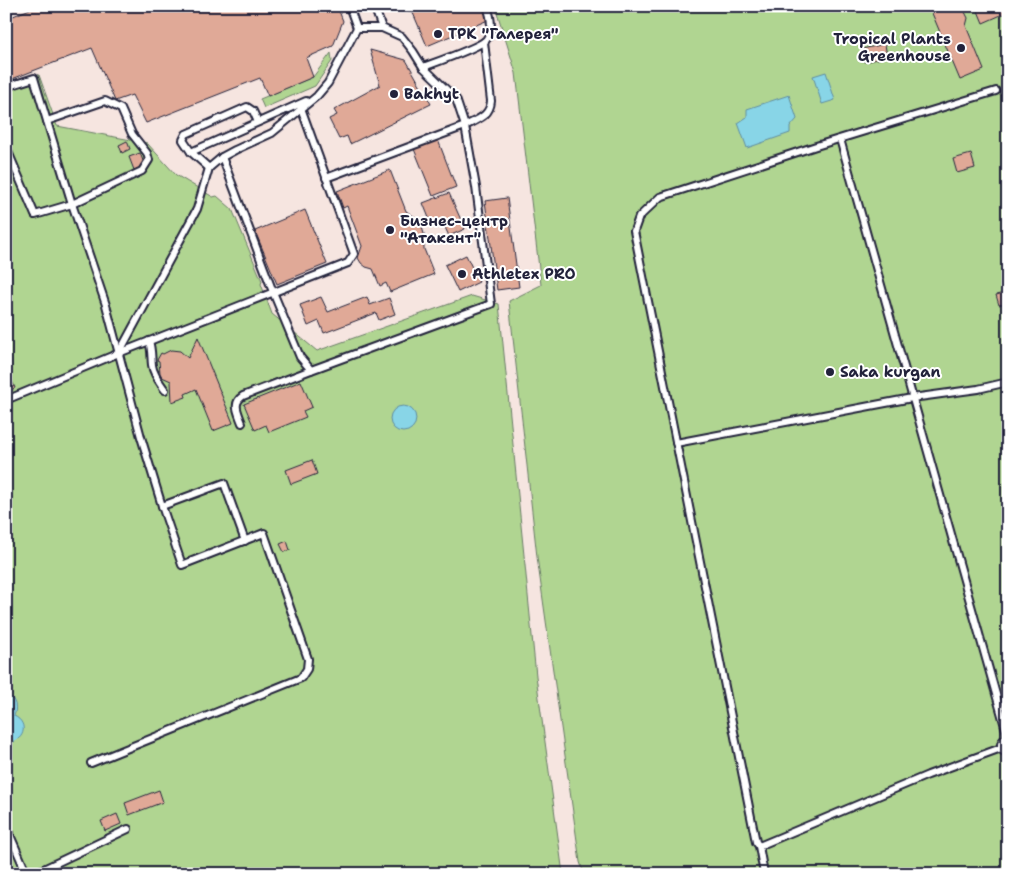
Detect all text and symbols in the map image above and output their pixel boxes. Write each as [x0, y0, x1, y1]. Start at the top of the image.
place label: ТРК "Галерея" [448, 24, 559, 44]
marker: ТРК "Галерея" [432, 28, 444, 40]
place label: Tropical Plants Greenhouse [833, 29, 951, 66]
marker: Tropical Plants Greenhouse [955, 42, 967, 54]
place label: Bakhyt [404, 84, 459, 104]
marker: Bakhyt [388, 88, 400, 100]
place label: Бизнес-центр "Атакент" [400, 211, 508, 248]
marker: Бизнес-центр "Атакент" [384, 224, 396, 236]
place label: Athletex PRO [472, 264, 576, 284]
marker: Athletex PRO [456, 268, 468, 280]
place label: Saka kurgan [840, 362, 940, 382]
marker: Saka kurgan [824, 366, 836, 378]

